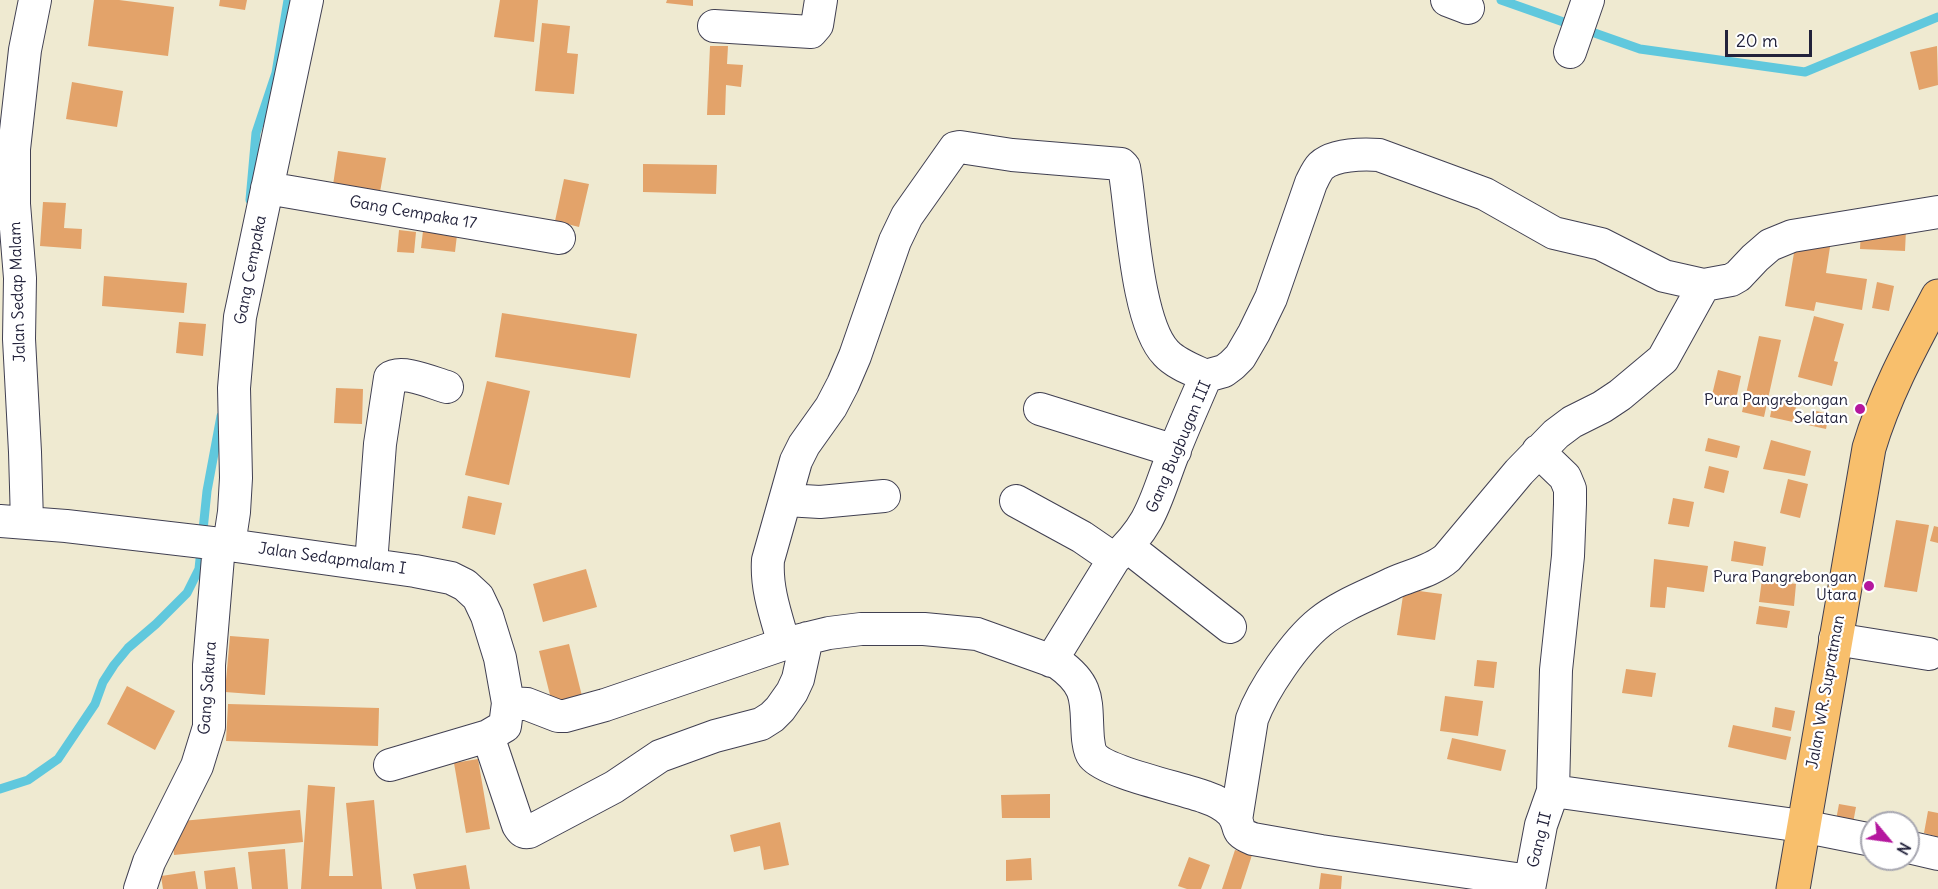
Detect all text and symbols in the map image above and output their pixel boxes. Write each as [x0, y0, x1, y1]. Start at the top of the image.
scale bar [1728, 18, 1815, 56]
text: 20 m [1736, 29, 1778, 52]
street label: Gang Cempaka 17 [348, 192, 478, 234]
street label: Gang Cempaka [231, 214, 271, 326]
street label: Jalan Sedap Malam [6, 221, 30, 363]
street label: Gang Bugbugan III [1143, 378, 1215, 516]
place label: Pura Pangrebongan Selatan [1704, 390, 1848, 428]
marker: Pura Pangrebongan Selatan [1853, 402, 1867, 416]
street label: Jalan Sedapmalam I [257, 539, 407, 579]
place label: Pura Pangrebongan Utara [1713, 567, 1857, 605]
marker: Pura Pangrebongan Utara [1862, 579, 1876, 593]
street label: Jalan WR. Supratman [1803, 614, 1849, 770]
street label: Gang Sakura [195, 641, 221, 735]
street label: Gang II [1524, 810, 1556, 870]
north arrow [1860, 811, 1920, 871]
text: N [1893, 839, 1915, 858]

